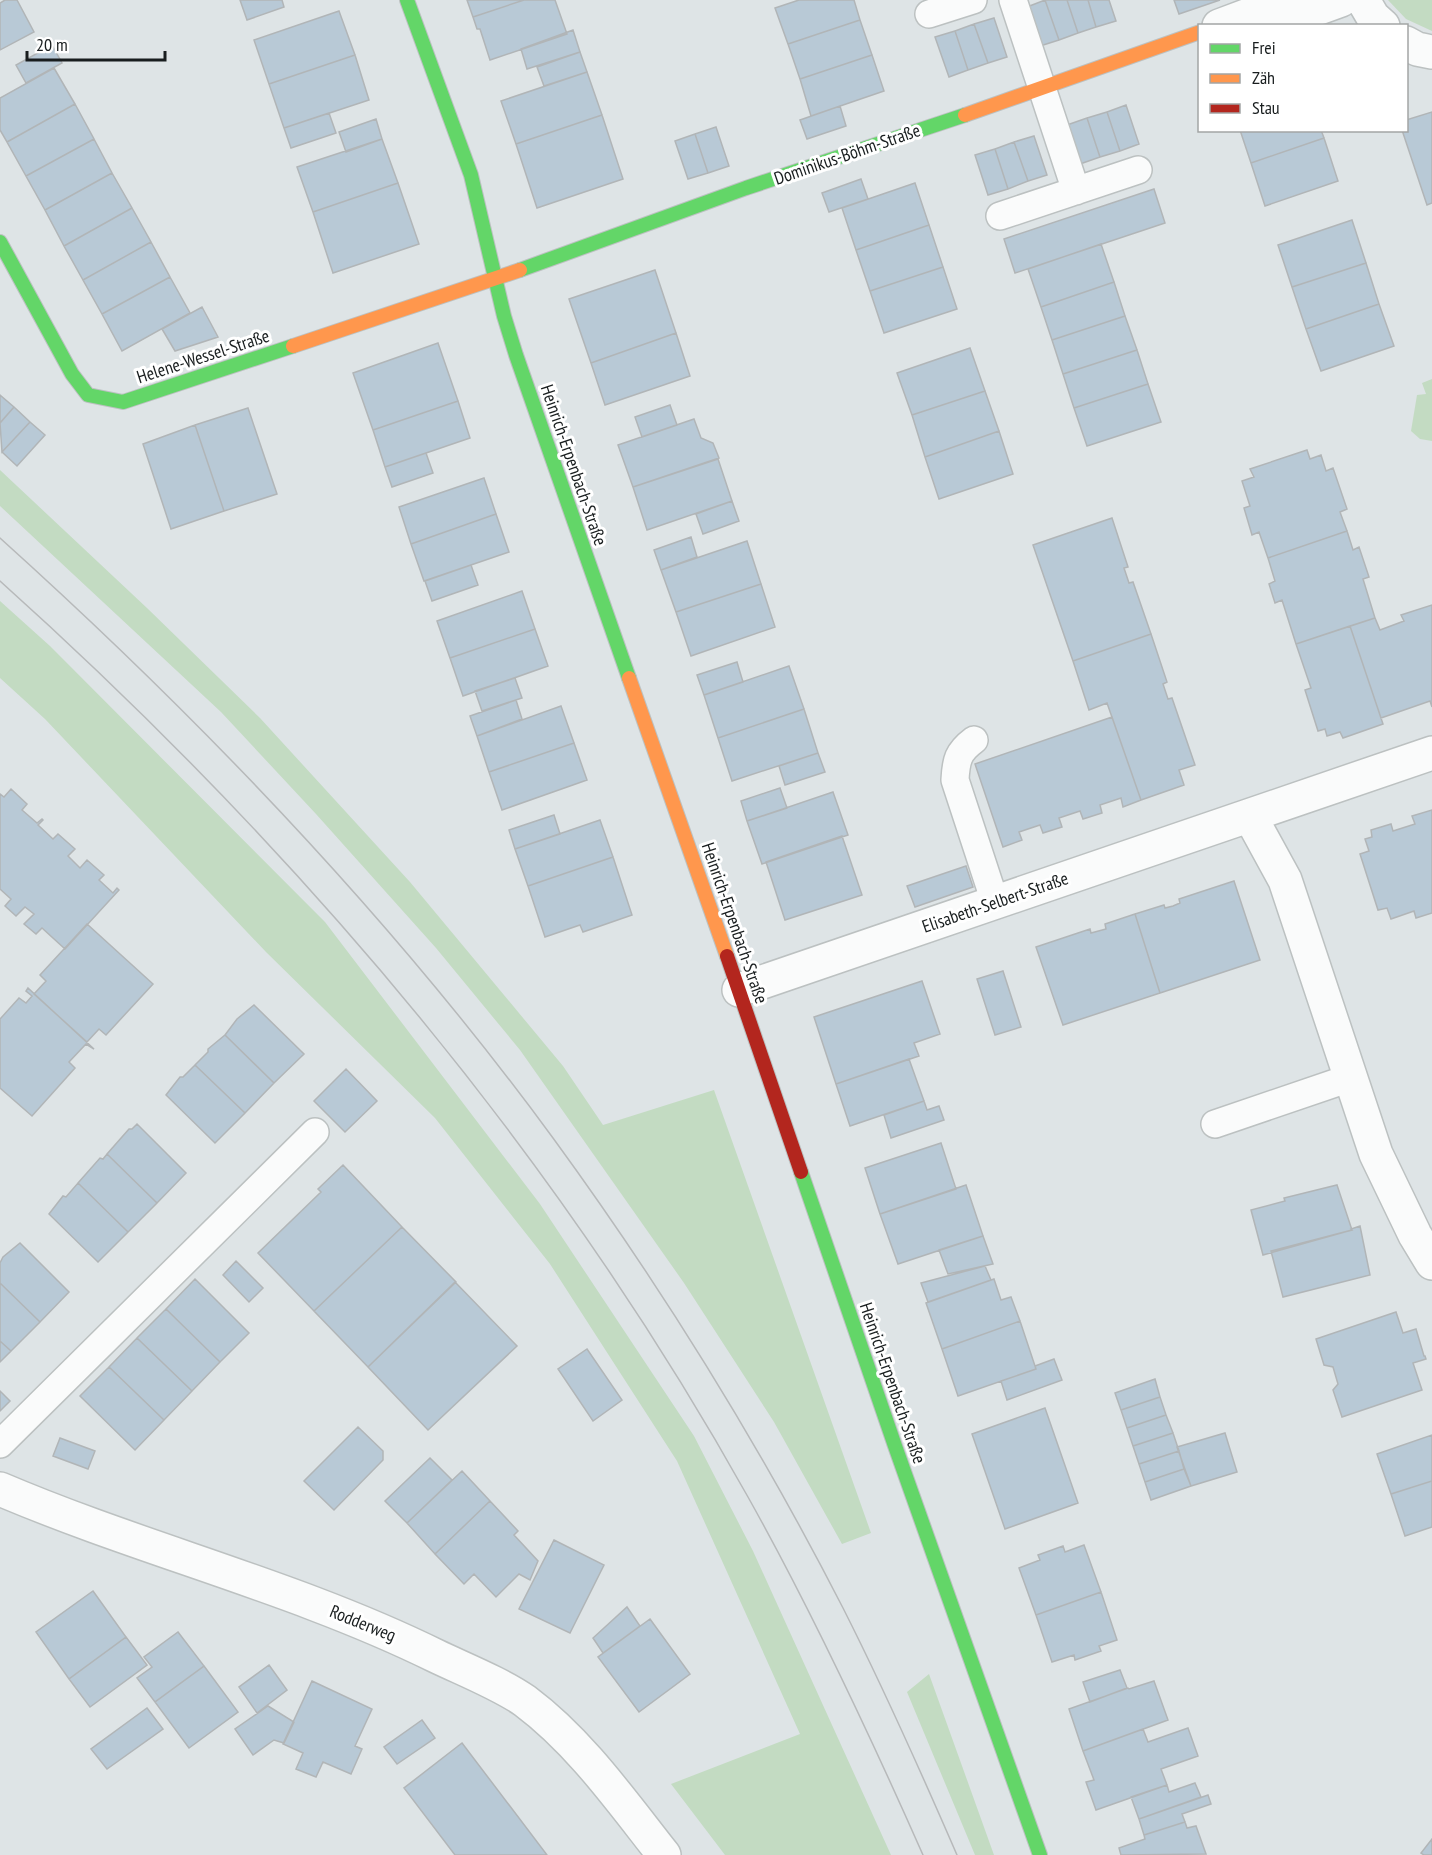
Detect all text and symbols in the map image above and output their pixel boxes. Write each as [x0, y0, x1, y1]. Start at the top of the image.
scale bar [27, 24, 165, 62]
legend [1198, 24, 1408, 132]
text: 20 m [36, 33, 68, 56]
text: Frei [1252, 36, 1276, 59]
text: Zäh [1252, 66, 1275, 89]
text: Stau [1252, 96, 1280, 119]
street label: Dominikus-Böhm-Straße [771, 118, 923, 190]
street label: Helene-Wessel-Straße [134, 324, 272, 388]
street label: Heinrich-Erpenbach-Straße [536, 381, 612, 549]
street label: Heinrich-Erpenbach-Straße [697, 839, 773, 1007]
street label: Elisabeth-Selbert-Straße [919, 866, 1071, 938]
street label: Heinrich-Erpenbach-Straße [855, 1299, 931, 1467]
street label: Rodderweg [327, 1599, 399, 1647]

